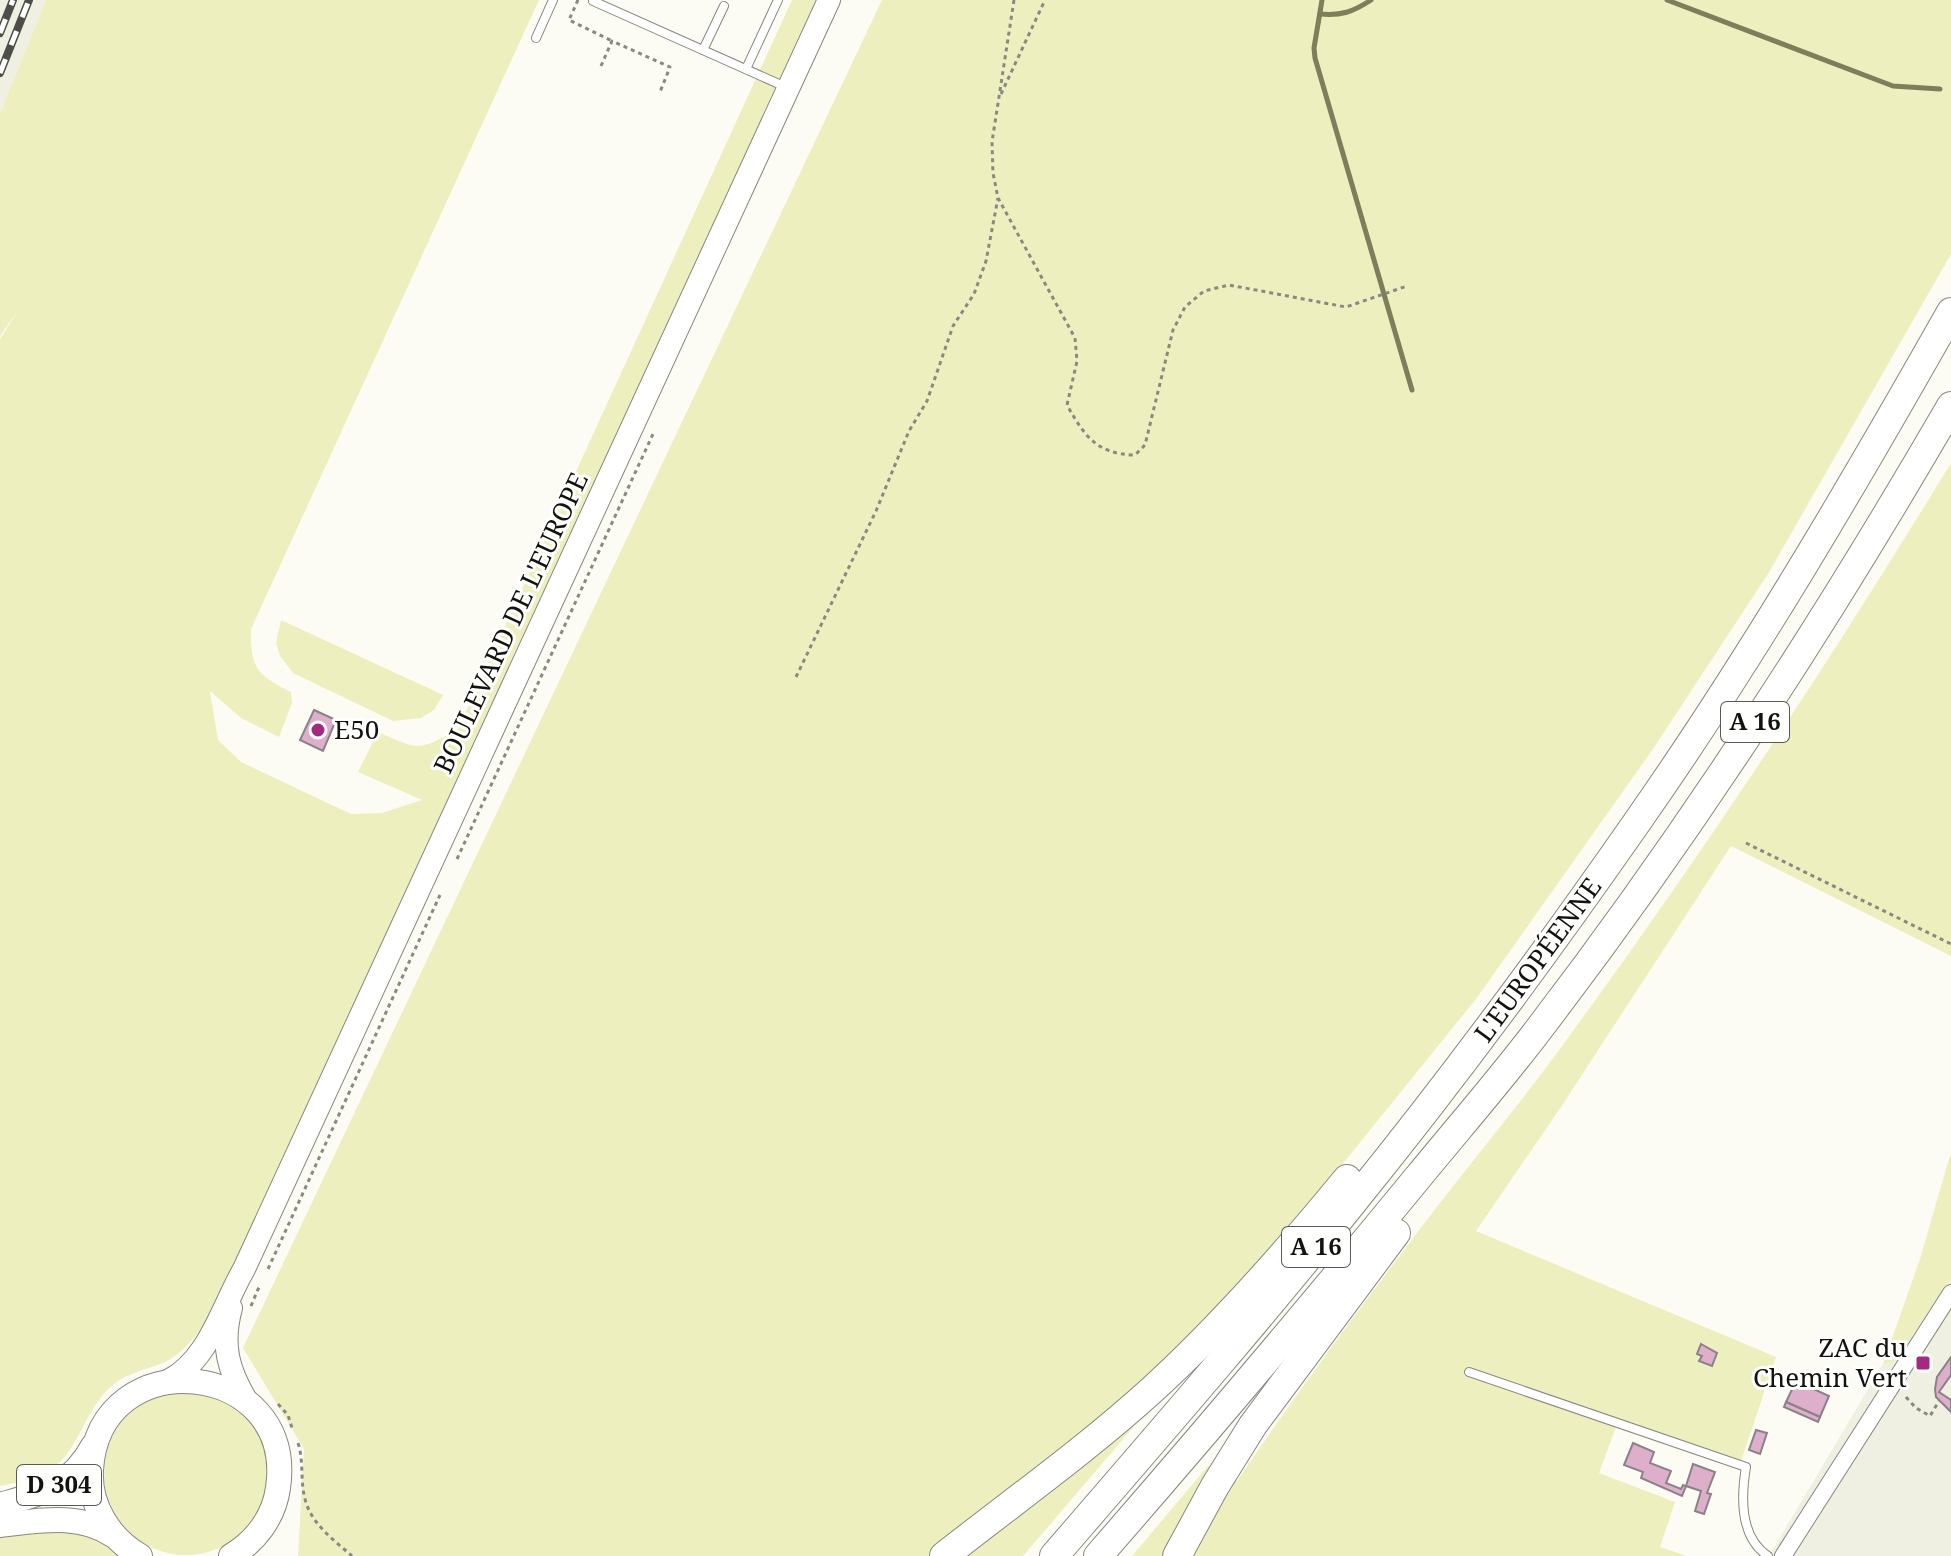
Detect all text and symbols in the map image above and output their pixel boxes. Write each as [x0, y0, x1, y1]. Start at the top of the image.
street label: BOULEVARD DE L'EUROPE [424, 466, 596, 779]
road number: A 16 [1721, 702, 1789, 742]
place label: E50 [334, 711, 379, 747]
marker: E50 [309, 721, 327, 739]
street label: L'EUROPÉENNE [1465, 870, 1609, 1049]
road number: A 16 [1282, 1227, 1350, 1267]
place label: ZAC du Chemin Vert [1753, 1329, 1907, 1395]
marker: ZAC du Chemin Vert [1914, 1354, 1932, 1372]
road number: D 304 [17, 1465, 101, 1505]

